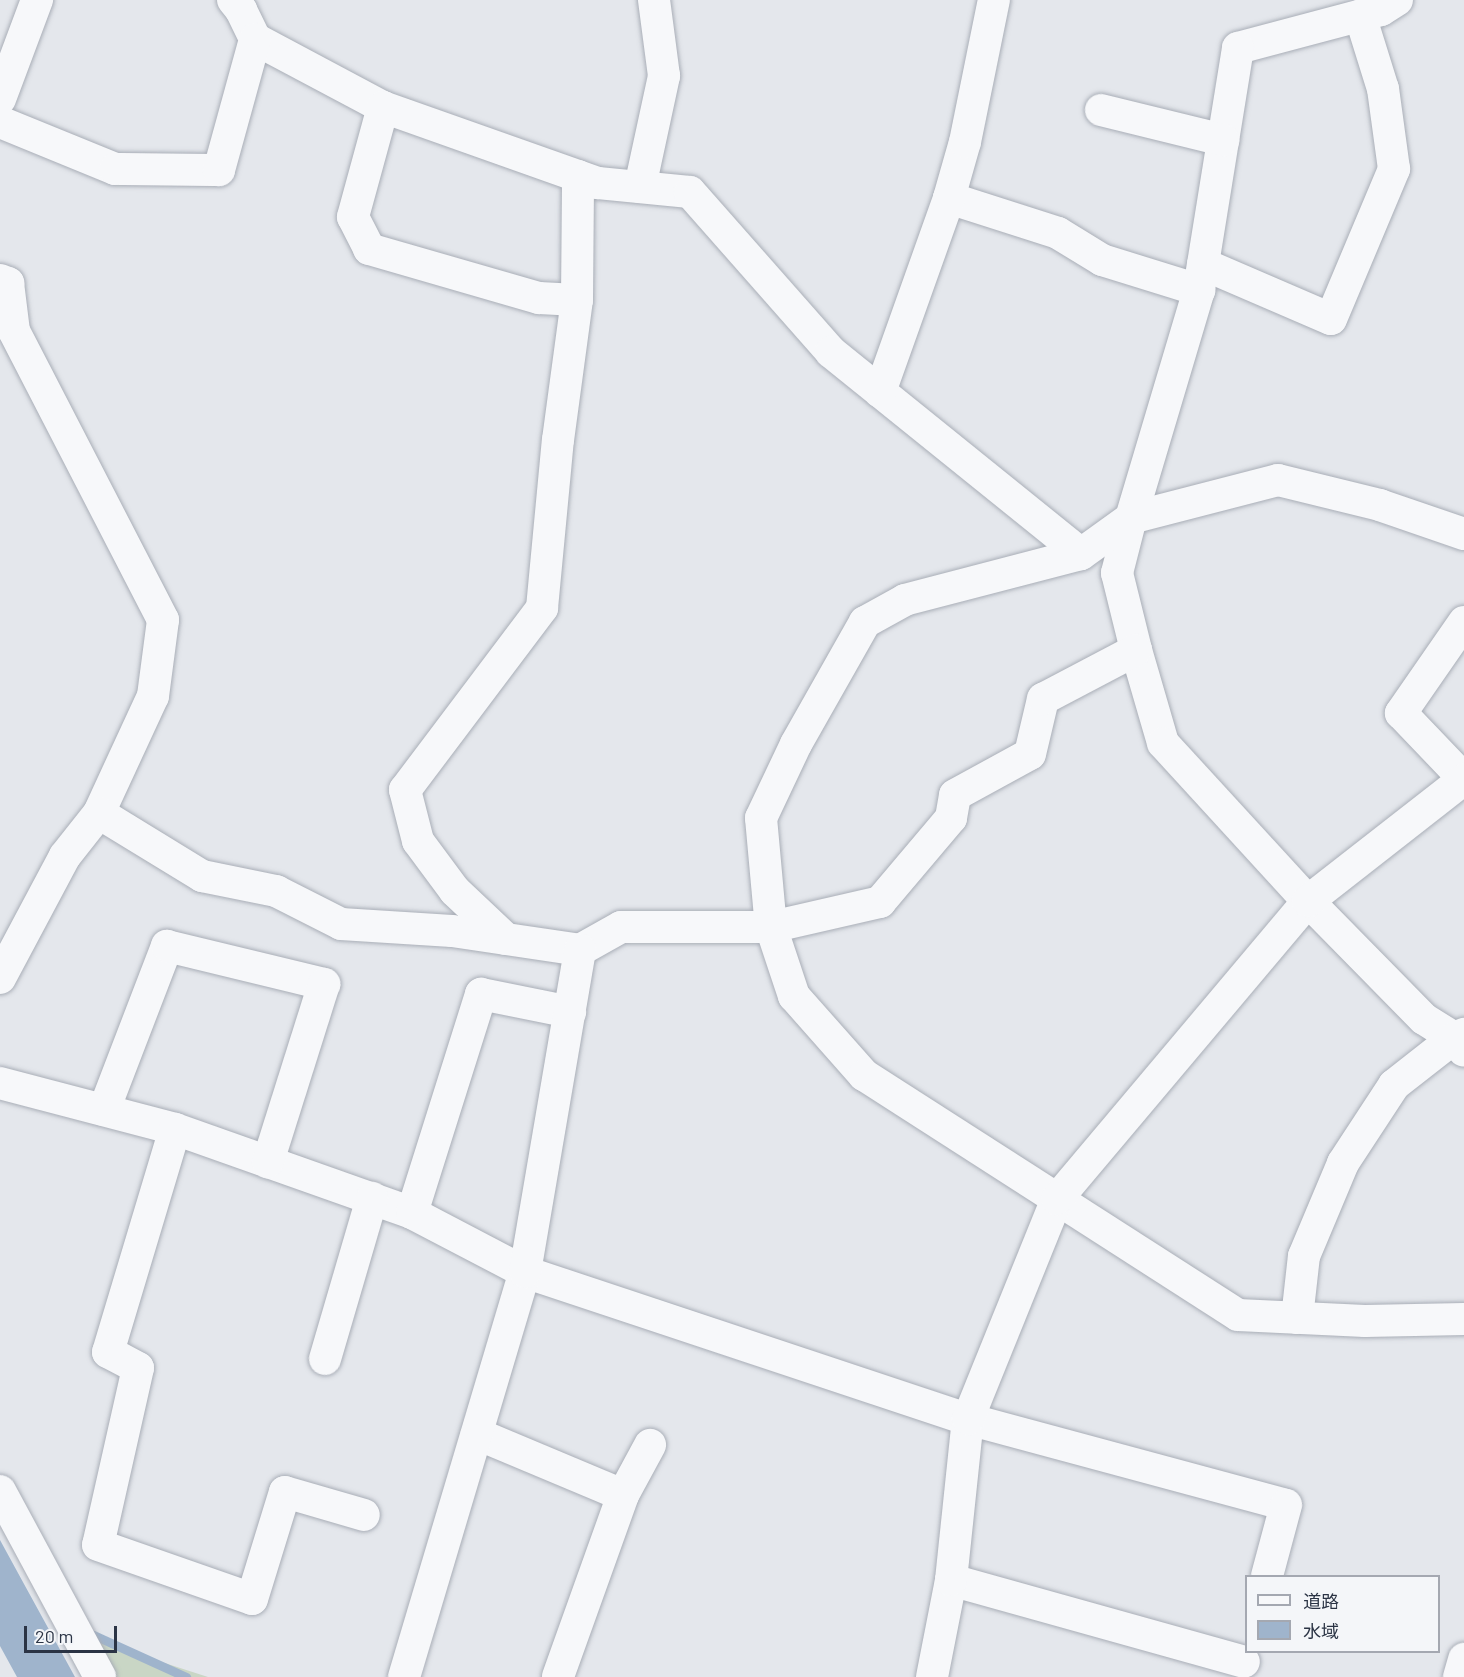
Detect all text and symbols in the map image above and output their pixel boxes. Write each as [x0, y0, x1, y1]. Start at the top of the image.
legend [1245, 1575, 1440, 1653]
text: 道路 [1303, 1590, 1339, 1612]
scale bar [27, 1614, 120, 1652]
text: 水域 [1303, 1620, 1339, 1642]
text: 20 m [35, 1625, 73, 1647]

